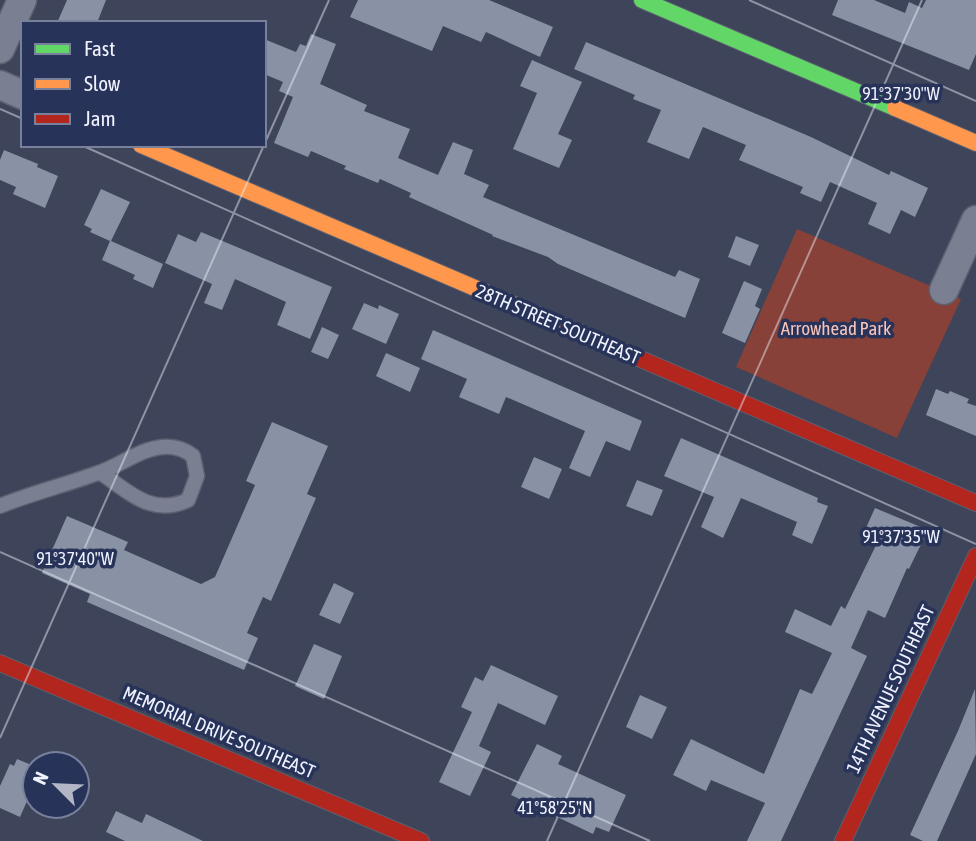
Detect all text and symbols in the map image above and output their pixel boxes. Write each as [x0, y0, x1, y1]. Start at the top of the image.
legend [21, 21, 266, 147]
text: Fast [84, 36, 115, 60]
text: Slow [84, 71, 121, 95]
text: 91°37'30"W [862, 83, 940, 104]
text: Jam [84, 106, 116, 130]
street label: 28TH STREET SOUTHEAST [473, 279, 644, 369]
park label: Arrowhead Park [781, 317, 892, 339]
text: 91°37'35"W [862, 526, 940, 547]
text: 91°37'40"W [36, 548, 114, 569]
street label: 14TH AVENUE SOUTHEAST [841, 601, 939, 776]
street label: MEMORIAL DRIVE SOUTHEAST [120, 682, 319, 783]
north arrow [21, 750, 91, 820]
text: N [28, 768, 53, 788]
text: 41°58'25"N [517, 797, 593, 818]

